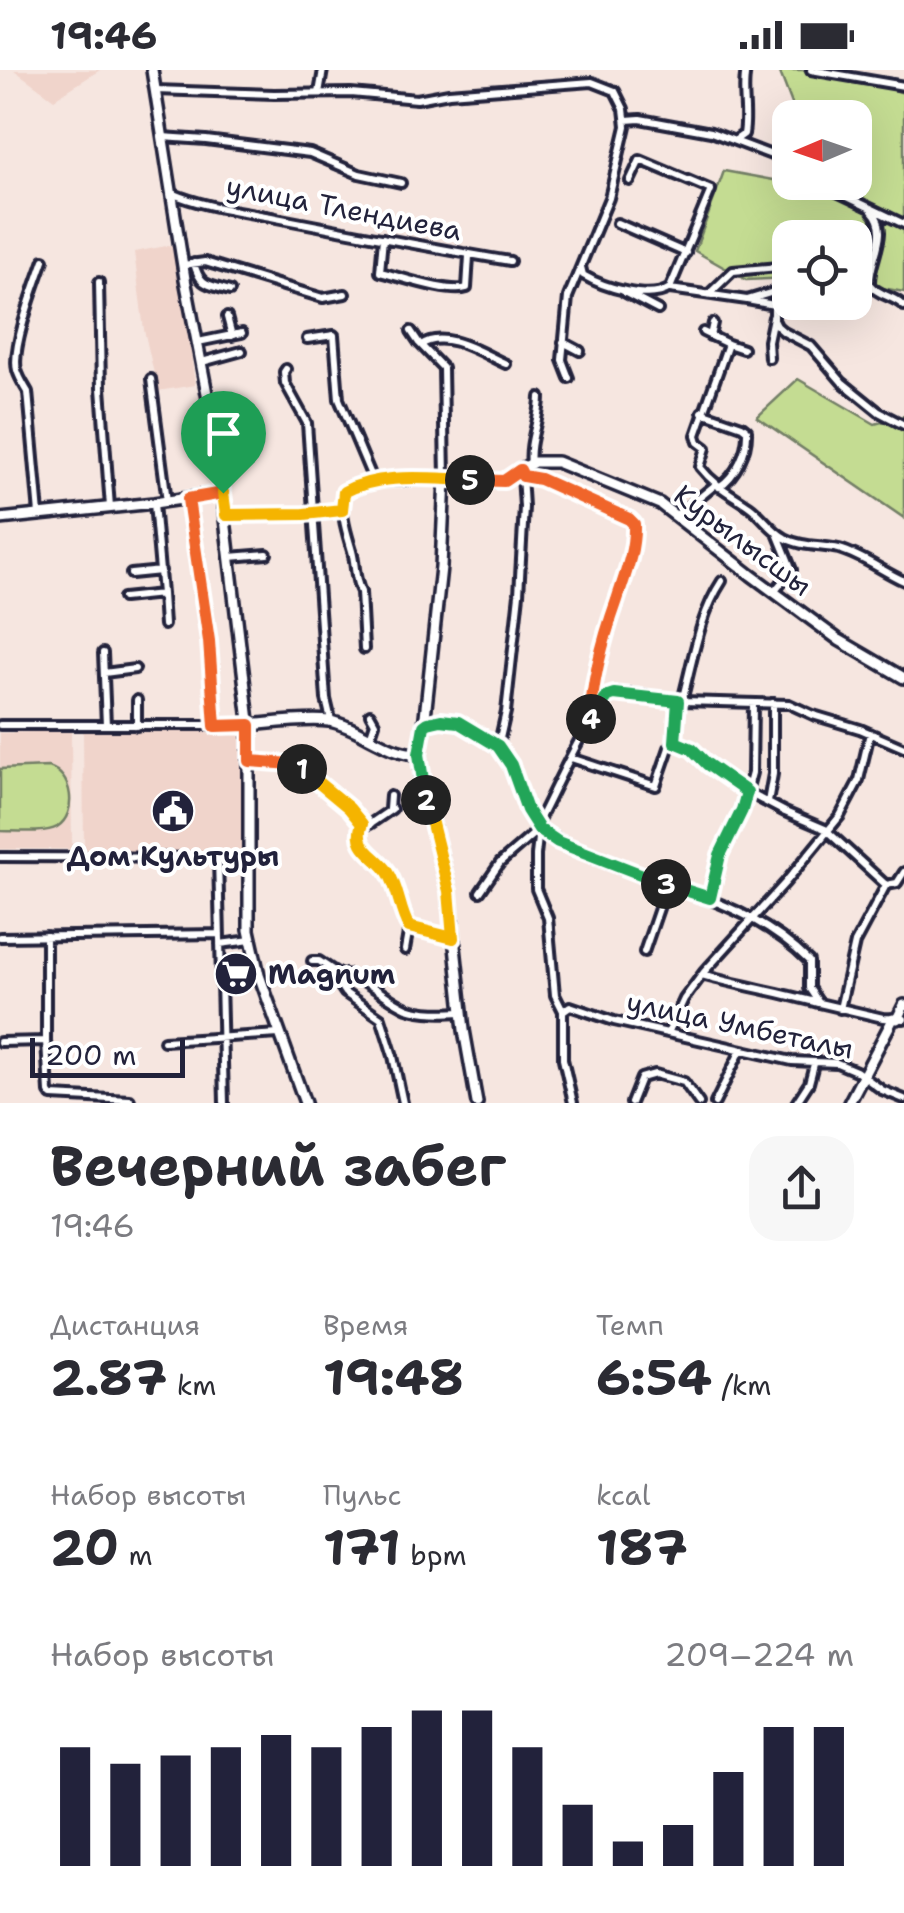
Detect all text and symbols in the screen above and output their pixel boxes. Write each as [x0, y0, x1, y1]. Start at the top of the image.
text: 19:46 [50, 10, 157, 61]
north arrow [772, 100, 872, 200]
map controls [772, 100, 872, 320]
street label: улица Тлендиева [223, 167, 465, 249]
button: locate [772, 220, 872, 320]
pin [181, 391, 266, 494]
icon: arrive [196, 406, 251, 461]
pin: 5 [445, 455, 495, 505]
text: 5 [461, 461, 479, 499]
street label: Курылысшы [666, 476, 820, 604]
pin: 4 [566, 694, 616, 744]
text: 4 [581, 700, 601, 738]
pin: 1 [277, 744, 327, 794]
text: 1 [296, 750, 308, 788]
pin: 2 [401, 775, 451, 825]
text: 2 [416, 781, 436, 819]
public building icon: Дом Культуры [150, 788, 196, 834]
place label: Дом Культуры [67, 837, 279, 875]
pin: 3 [641, 859, 691, 909]
text: 3 [656, 865, 676, 903]
supermarket icon: Magnum [213, 951, 259, 997]
place label: Magnum [268, 955, 395, 993]
street label: улица Умбеталы [623, 982, 857, 1068]
scale bar [30, 1033, 185, 1078]
text: 200 m [45, 1036, 136, 1074]
text: Вечерний забег [50, 1129, 506, 1203]
button: share [749, 1136, 854, 1241]
text: 19:46 [50, 1204, 135, 1247]
text: Дистанция [50, 1306, 200, 1344]
text: Время [323, 1306, 408, 1344]
text: Темп [596, 1306, 664, 1344]
text: 2.87 [50, 1344, 167, 1411]
text: 19:48 [323, 1344, 464, 1411]
text: 6:54 [596, 1344, 712, 1411]
text: km [167, 1366, 216, 1404]
text: /km [712, 1366, 772, 1404]
text: Набор высоты [50, 1476, 246, 1514]
text: Пульс [323, 1476, 402, 1514]
text: kcal [596, 1476, 650, 1514]
text: 20 [50, 1514, 119, 1581]
text: 171 [323, 1514, 401, 1581]
text: 187 [596, 1514, 688, 1581]
text: m [119, 1536, 153, 1574]
text: bpm [401, 1536, 467, 1574]
text: Набор высоты [50, 1633, 275, 1676]
text: 209–224 m [664, 1633, 854, 1676]

